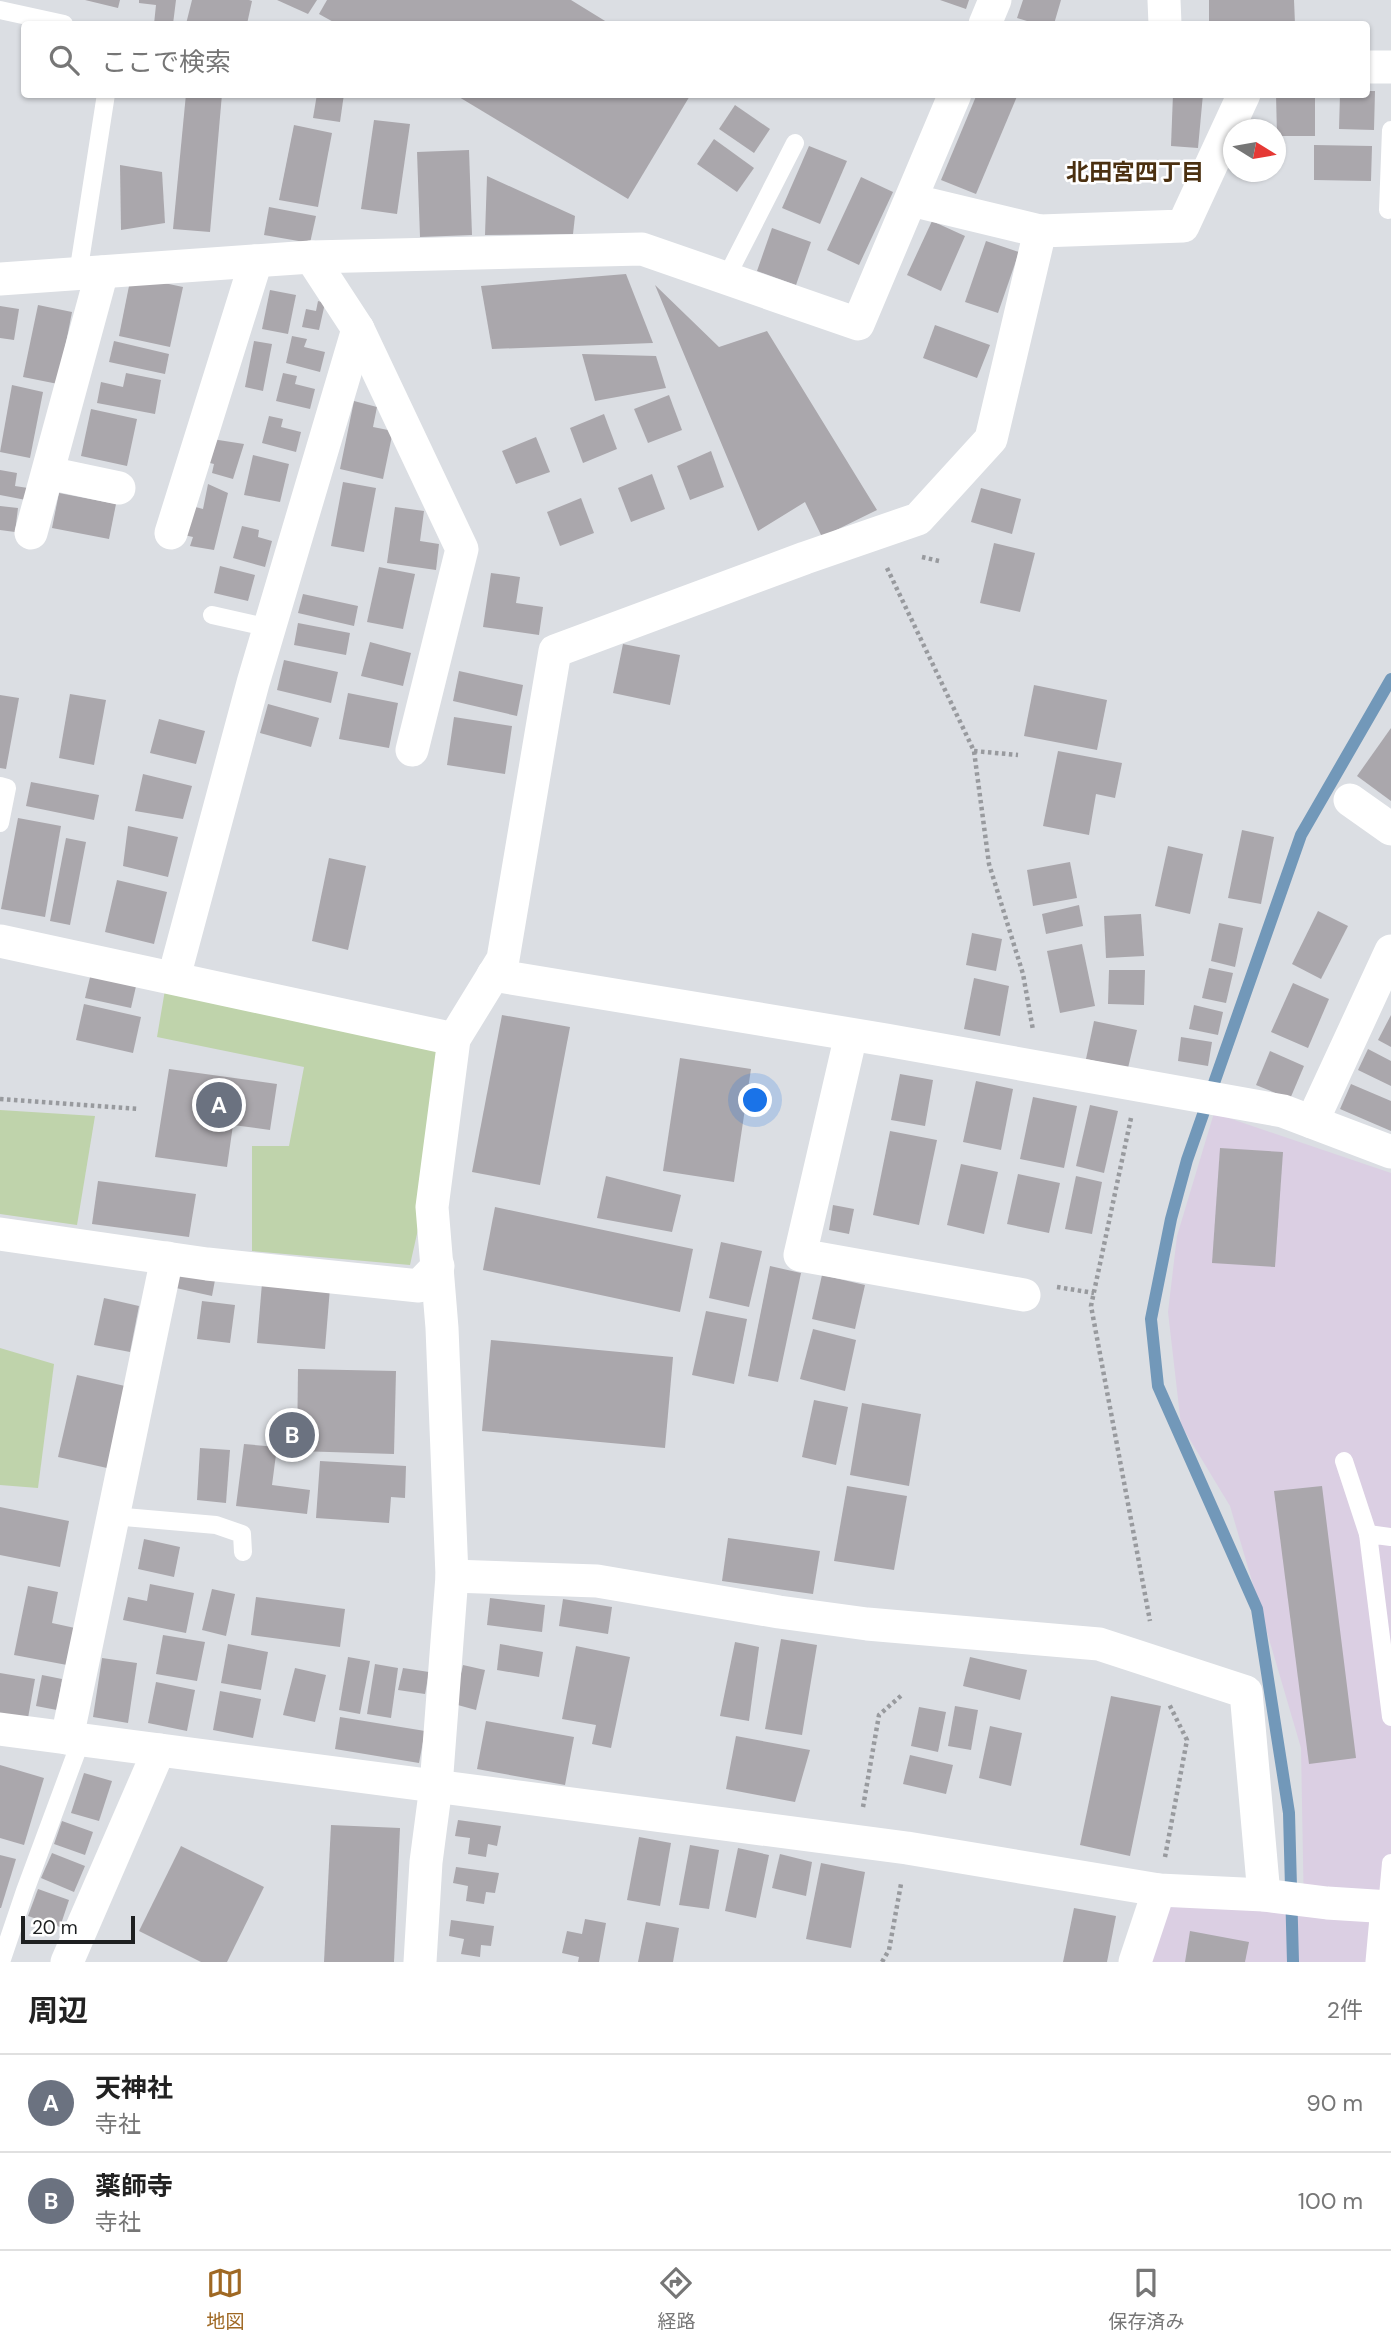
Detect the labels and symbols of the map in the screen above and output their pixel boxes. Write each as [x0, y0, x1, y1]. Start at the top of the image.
north arrow [1223, 119, 1286, 182]
district label: 北田宮四丁目 [1066, 157, 1204, 187]
pin: A [196, 1079, 242, 1131]
your location [738, 1083, 772, 1117]
pin: B [269, 1409, 315, 1461]
scale bar [21, 1913, 135, 1945]

